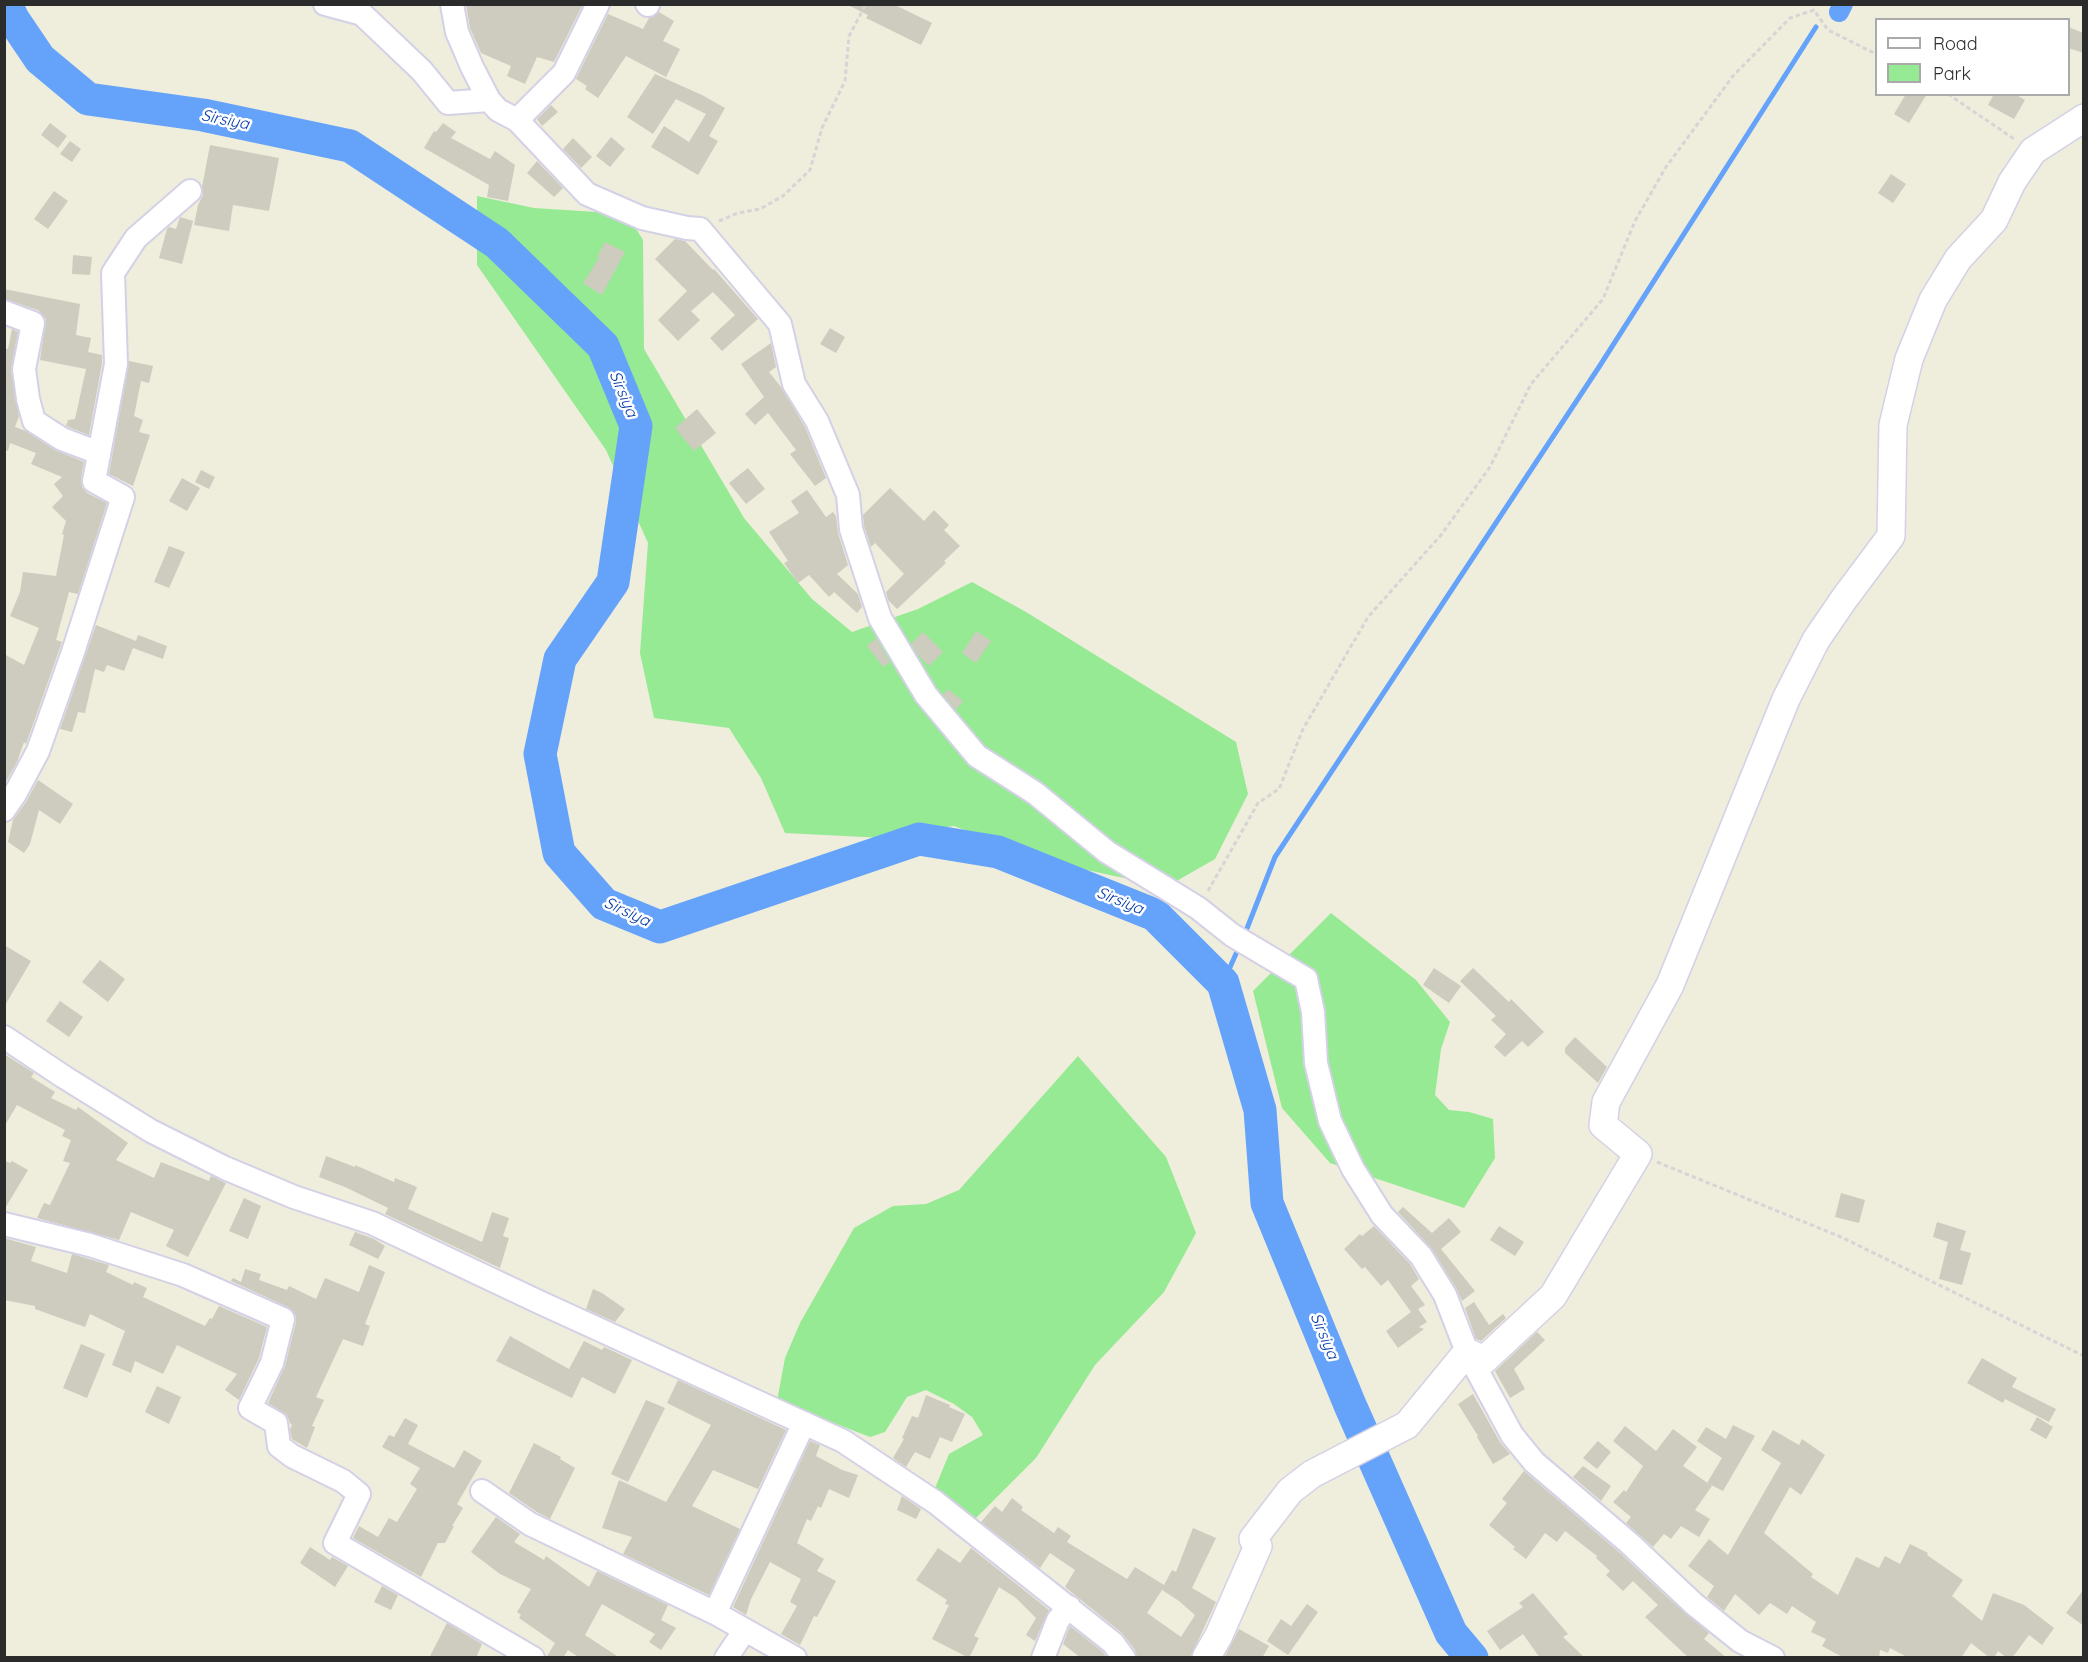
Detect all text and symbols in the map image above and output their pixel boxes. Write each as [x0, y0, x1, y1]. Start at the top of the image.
legend [1875, 18, 2070, 96]
text: Road [1933, 32, 1978, 55]
text: Park [1933, 62, 1971, 85]
water label: Sirsiya [199, 106, 251, 134]
water label: Sirsiya [605, 368, 641, 420]
water label: Sirsiya [1094, 883, 1146, 919]
water label: Sirsiya [601, 893, 653, 931]
water label: Sirsiya [1306, 1310, 1342, 1362]

